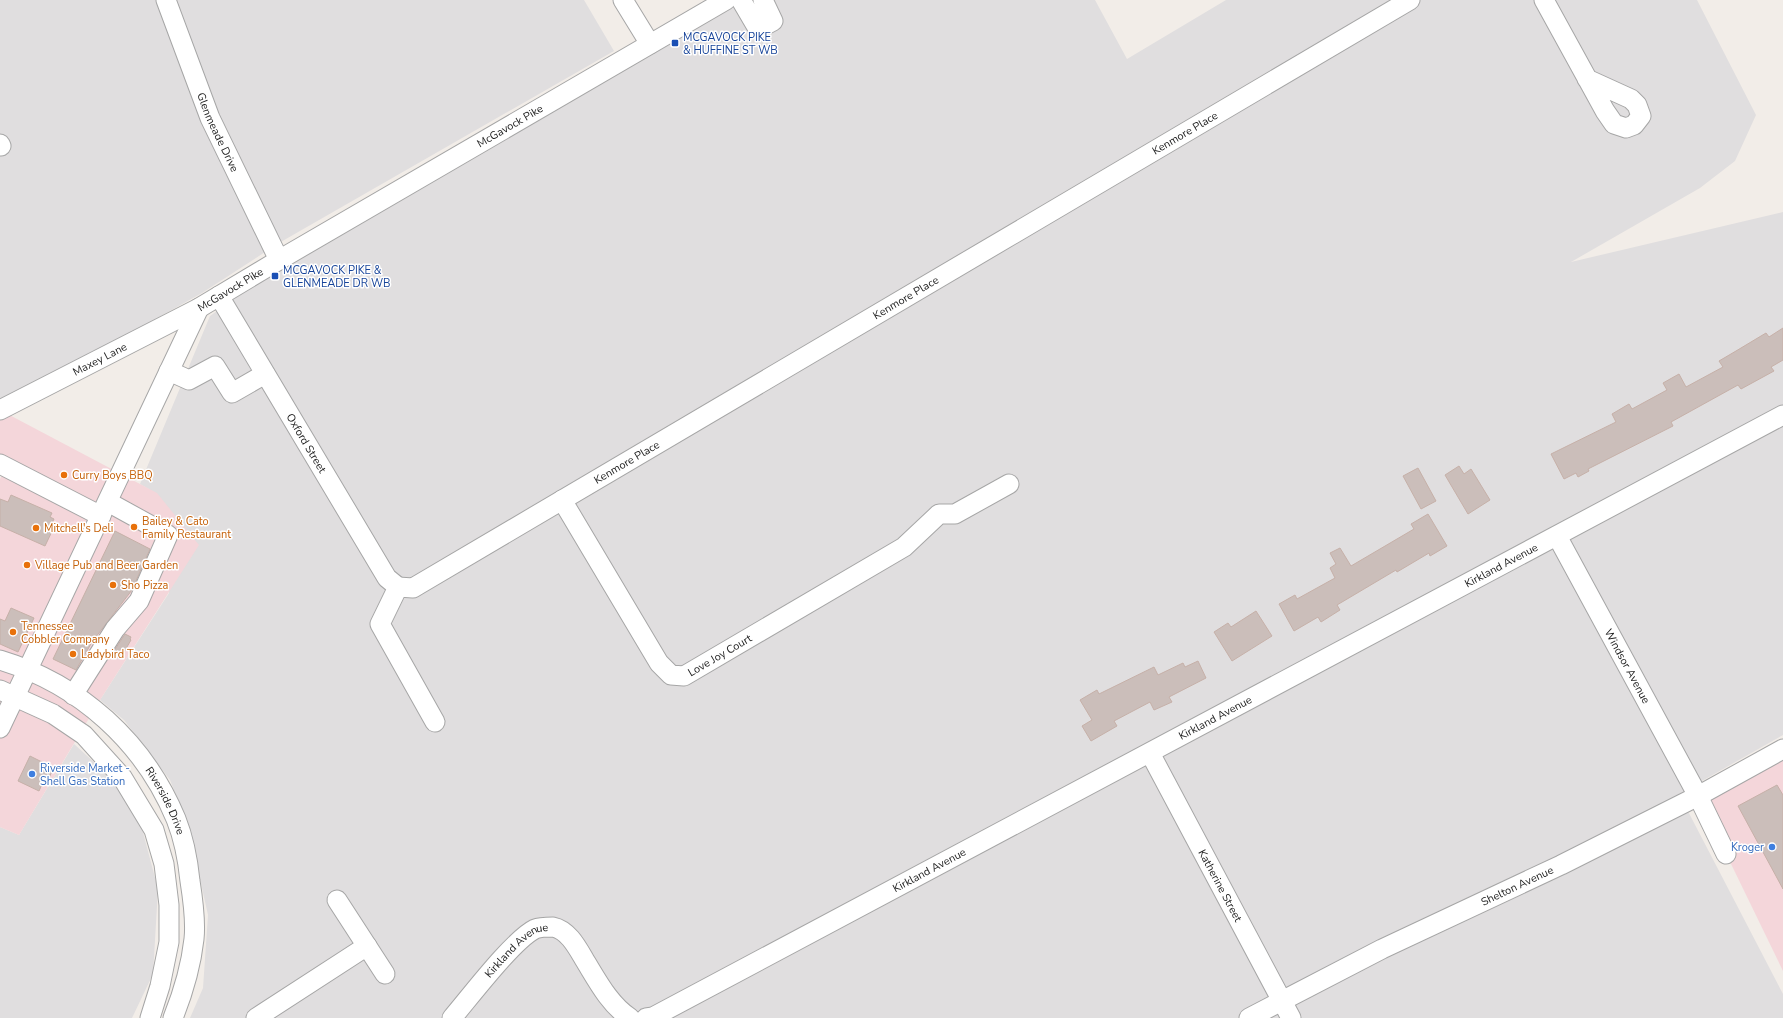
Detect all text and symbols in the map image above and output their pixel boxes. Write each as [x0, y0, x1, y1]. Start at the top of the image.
place label: MCGAVOCK PIKE & HUFFINE ST WB [683, 30, 778, 58]
marker: MCGAVOCK PIKE & HUFFINE ST WB [670, 38, 680, 48]
street label: Glenmeade Drive [194, 90, 243, 174]
street label: McGavock Pike [474, 101, 546, 151]
street label: Kenmore Place [1149, 108, 1220, 158]
place label: MCGAVOCK PIKE & GLENMEADE DR WB [283, 263, 391, 291]
street label: McGavock Pike [195, 264, 266, 315]
marker: MCGAVOCK PIKE & GLENMEADE DR WB [270, 271, 280, 281]
street label: Kenmore Place [870, 272, 941, 323]
street label: Maxey Lane [70, 339, 130, 379]
street label: Oxford Street [283, 410, 330, 476]
street label: Kenmore Place [591, 437, 662, 487]
place label: Curry Boys BBQ [72, 468, 153, 483]
marker: Curry Boys BBQ [59, 470, 69, 480]
place label: Bailey & Cato Family Restaurant [142, 514, 231, 542]
place label: Mitchell's Deli [44, 521, 113, 536]
marker: Bailey & Cato Family Restaurant [129, 522, 139, 532]
marker: Mitchell's Deli [31, 523, 41, 533]
street label: Kirkland Avenue [1462, 539, 1540, 591]
place label: Village Pub and Beer Garden [34, 558, 178, 573]
marker: Village Pub and Beer Garden [22, 560, 32, 570]
place label: Sho Pizza [121, 578, 169, 593]
marker: Sho Pizza [108, 580, 118, 590]
place label: Tennessee Cobbler Company [21, 619, 110, 647]
street label: Windsor Avenue [1601, 626, 1654, 706]
marker: Tennessee Cobbler Company [8, 627, 18, 637]
street label: Love Joy Court [685, 630, 755, 680]
place label: Ladybird Taco [81, 647, 150, 662]
marker: Ladybird Taco [68, 649, 78, 659]
street label: Kirkland Avenue [1176, 692, 1255, 743]
place label: Riverside Market - Shell Gas Station [40, 761, 130, 789]
street label: Riverside Drive [142, 764, 188, 837]
marker: Riverside Market - Shell Gas Station [27, 769, 37, 779]
place label: Kroger [1731, 840, 1764, 855]
marker: Kroger [1767, 842, 1777, 852]
street label: Kirkland Avenue [890, 844, 969, 896]
street label: Katherine Street [1195, 846, 1246, 924]
street label: Shelton Avenue [1478, 862, 1556, 909]
street label: Kirkland Avenue [481, 919, 549, 981]

